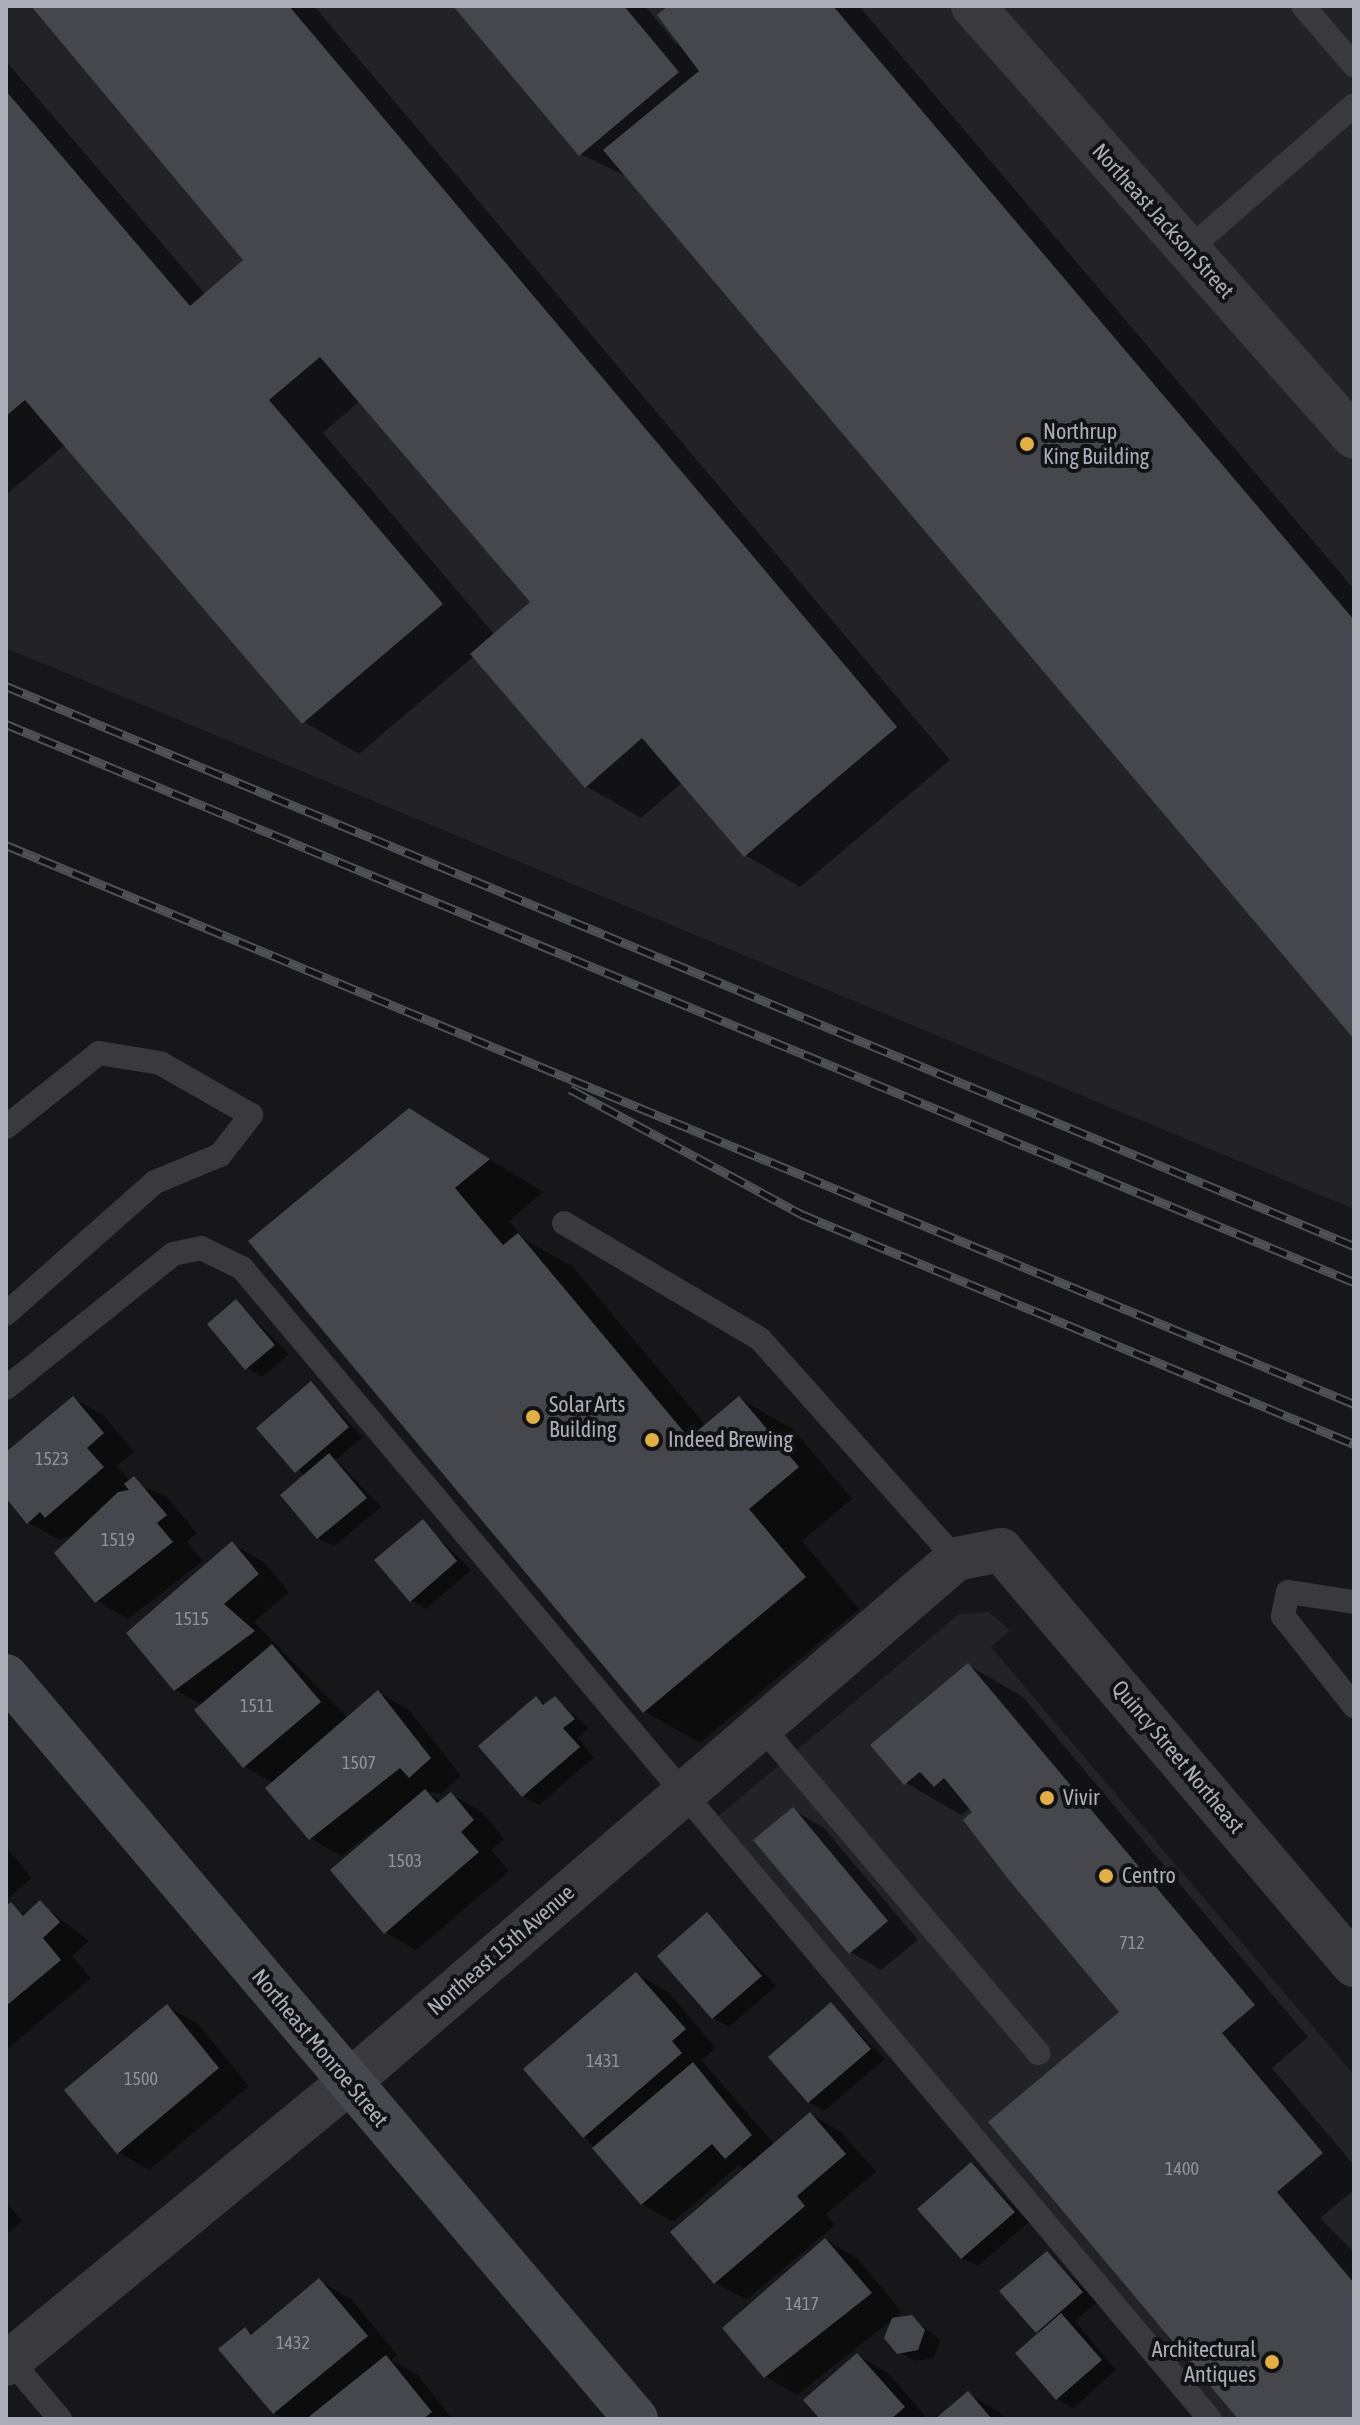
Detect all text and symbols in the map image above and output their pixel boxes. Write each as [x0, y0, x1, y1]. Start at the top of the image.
street label: Northeast Jackson Street [1087, 138, 1239, 304]
place label: Northrup King Building [1043, 418, 1149, 470]
marker: Northrup King Building [1018, 435, 1036, 453]
place label: Solar Arts Building [549, 1391, 625, 1442]
marker: Solar Arts Building [524, 1408, 542, 1426]
place label: Indeed Brewing [668, 1427, 793, 1453]
marker: Indeed Brewing [643, 1431, 661, 1449]
house number: 1523 [35, 1448, 69, 1470]
house number: 1519 [101, 1529, 135, 1551]
house number: 1515 [175, 1608, 209, 1630]
street label: Quincy Street Northeast [1106, 1675, 1250, 1839]
house number: 1511 [240, 1695, 274, 1717]
house number: 1507 [342, 1752, 376, 1774]
place label: Vivir [1063, 1785, 1099, 1811]
marker: Vivir [1038, 1789, 1056, 1807]
house number: 1503 [388, 1850, 422, 1872]
place label: Centro [1122, 1863, 1176, 1889]
marker: Centro [1097, 1867, 1115, 1885]
street label: Northeast 15th Avenue [422, 1879, 580, 2021]
house number: 712 [1119, 1932, 1145, 1954]
street label: Northeast Monroe Street [246, 1964, 394, 2132]
house number: 1431 [586, 2050, 620, 2072]
house number: 1500 [124, 2068, 158, 2090]
house number: 1400 [1165, 2158, 1199, 2180]
house number: 1417 [785, 2293, 819, 2315]
house number: 1432 [276, 2332, 310, 2354]
place label: Architectural Antiques [1152, 2336, 1256, 2388]
marker: Architectural Antiques [1263, 2353, 1281, 2371]

